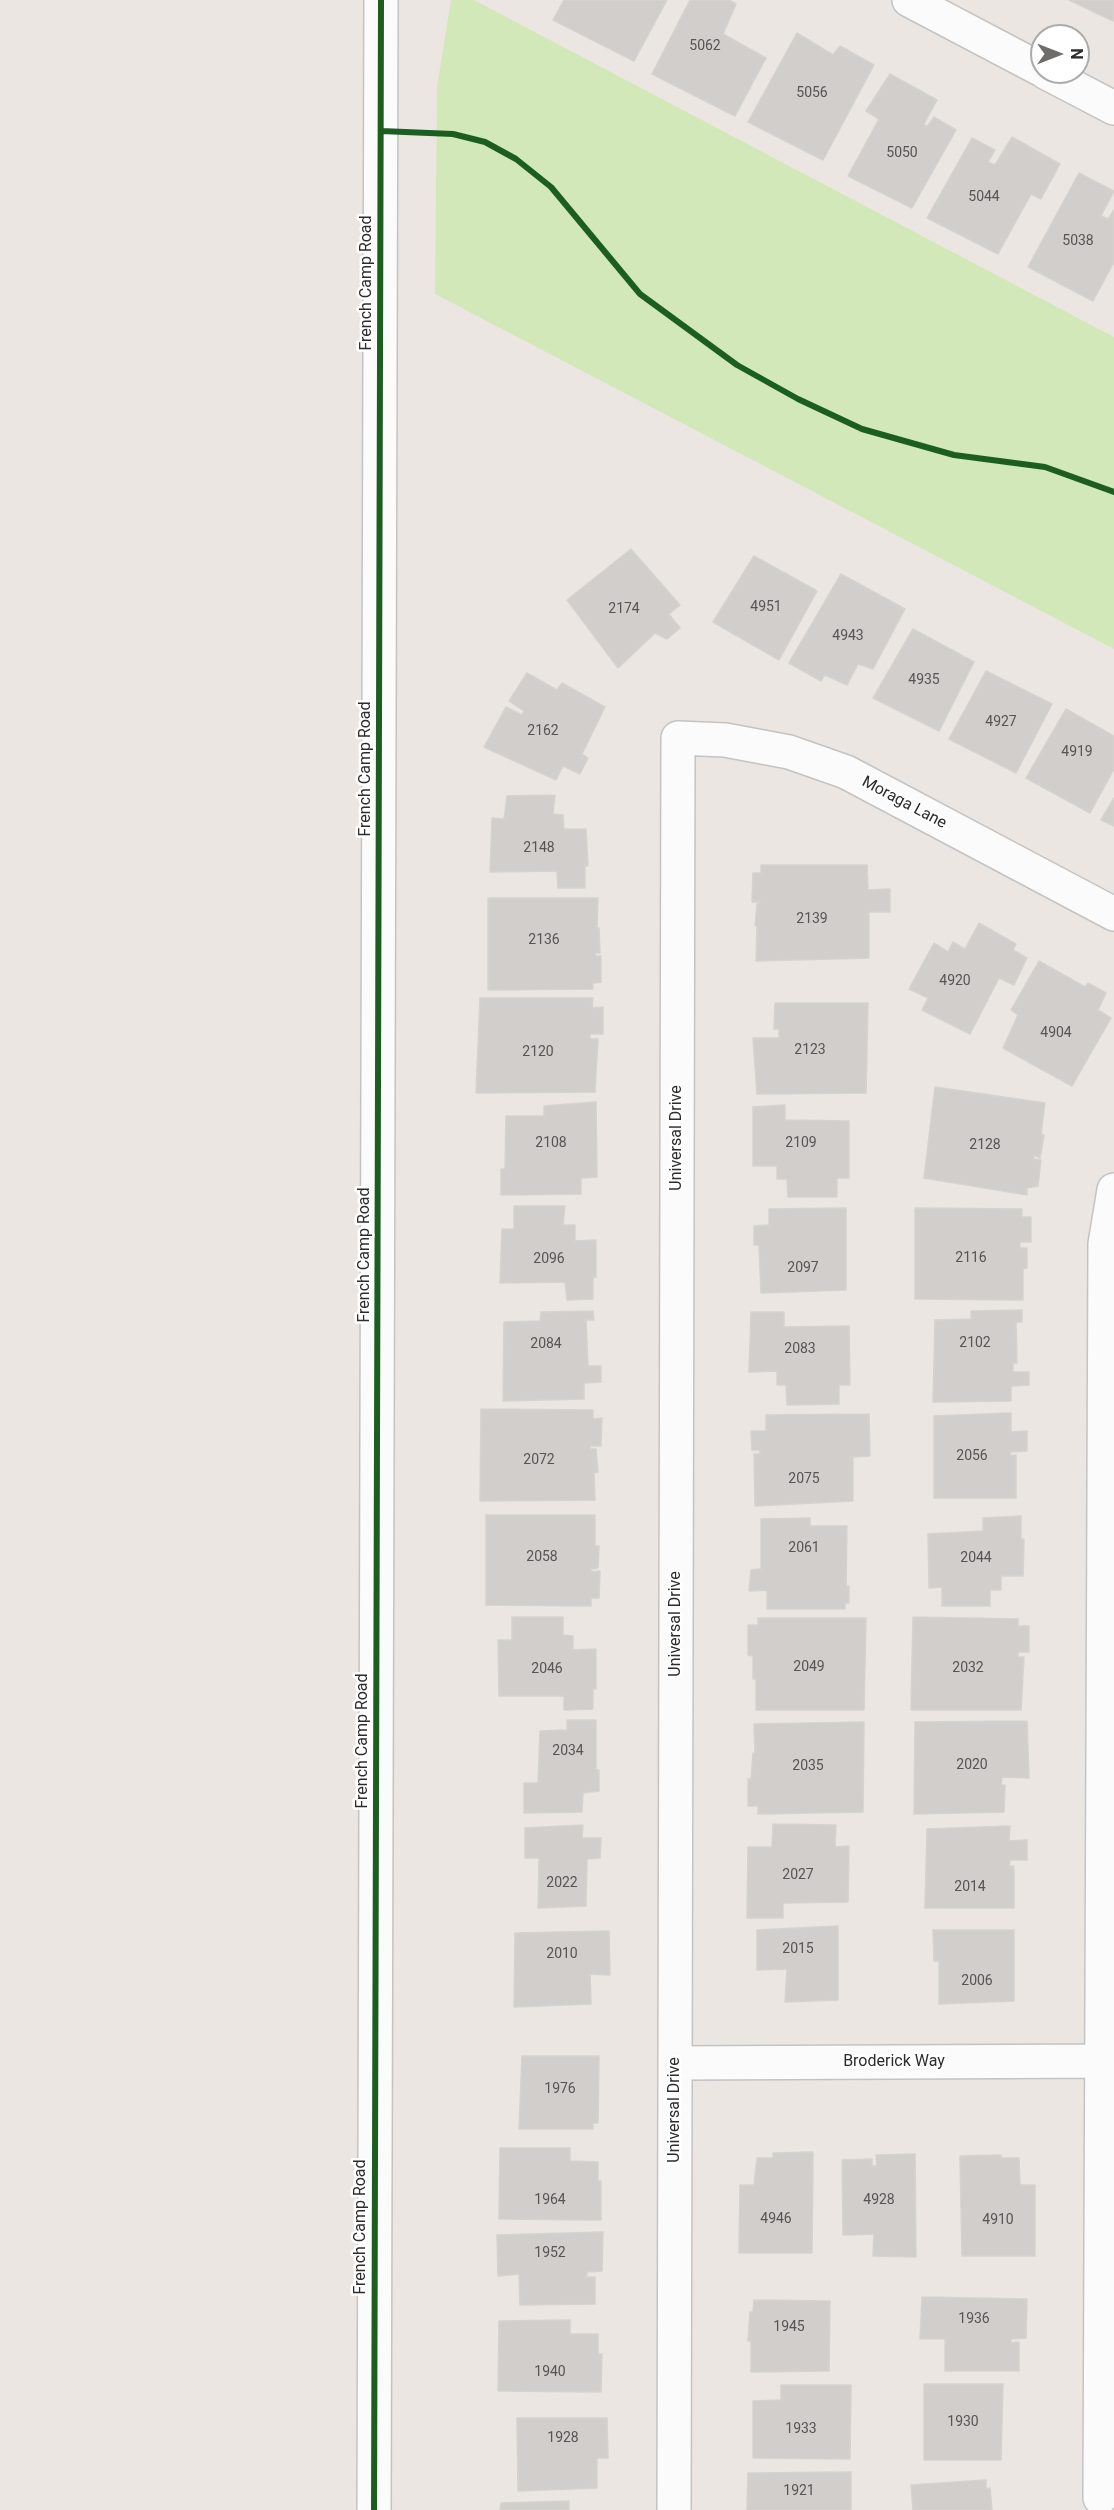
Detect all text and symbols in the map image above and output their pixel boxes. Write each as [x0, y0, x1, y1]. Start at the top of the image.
north arrow [1030, 24, 1090, 84]
house number: 5062 [689, 38, 721, 54]
text: N [1067, 48, 1086, 60]
house number: 5056 [796, 85, 828, 101]
house number: 5050 [886, 145, 918, 161]
house number: 5044 [968, 189, 1000, 205]
street label: French Camp Road [357, 215, 377, 351]
house number: 5038 [1062, 233, 1094, 249]
house number: 4951 [750, 599, 782, 615]
house number: 2174 [608, 601, 640, 617]
house number: 4943 [832, 628, 864, 644]
house number: 4935 [908, 672, 940, 688]
street label: French Camp Road [356, 701, 376, 837]
house number: 4927 [985, 714, 1017, 730]
house number: 2162 [527, 723, 559, 739]
house number: 4919 [1061, 744, 1093, 760]
street label: Moraga Lane [858, 773, 950, 833]
house number: 2148 [523, 840, 555, 856]
house number: 2139 [796, 911, 828, 927]
house number: 2136 [528, 932, 560, 948]
house number: 4920 [939, 973, 971, 989]
house number: 4904 [1040, 1025, 1072, 1041]
house number: 2123 [794, 1042, 826, 1058]
house number: 2120 [522, 1044, 554, 1060]
street label: Universal Drive [667, 1085, 687, 1191]
house number: 2108 [535, 1135, 567, 1151]
house number: 2109 [785, 1135, 817, 1151]
house number: 2128 [969, 1137, 1001, 1153]
street label: French Camp Road [355, 1187, 375, 1323]
house number: 2116 [955, 1250, 987, 1266]
house number: 2096 [533, 1251, 565, 1267]
house number: 2097 [787, 1260, 819, 1276]
house number: 2102 [959, 1335, 991, 1351]
house number: 2084 [530, 1336, 562, 1352]
house number: 2083 [784, 1341, 816, 1357]
house number: 2056 [956, 1448, 988, 1464]
house number: 2072 [523, 1452, 555, 1468]
house number: 2075 [788, 1471, 820, 1487]
house number: 2061 [788, 1540, 820, 1556]
house number: 2058 [526, 1549, 558, 1565]
house number: 2044 [960, 1550, 992, 1566]
street label: Universal Drive [666, 1571, 686, 1677]
house number: 2049 [793, 1659, 825, 1675]
house number: 2032 [952, 1660, 984, 1676]
house number: 2046 [531, 1661, 563, 1677]
street label: French Camp Road [353, 1673, 373, 1809]
house number: 2034 [552, 1743, 584, 1759]
house number: 2020 [956, 1757, 988, 1773]
house number: 2035 [792, 1758, 824, 1774]
house number: 2027 [782, 1867, 814, 1883]
house number: 2022 [546, 1875, 578, 1891]
house number: 2014 [954, 1879, 986, 1895]
house number: 2015 [782, 1941, 814, 1957]
house number: 2010 [546, 1946, 578, 1962]
house number: 2006 [961, 1973, 993, 1989]
street label: Broderick Way [843, 2052, 945, 2072]
street label: Universal Drive [665, 2057, 685, 2163]
house number: 1976 [544, 2081, 576, 2097]
street label: French Camp Road [351, 2159, 371, 2295]
house number: 1964 [534, 2192, 566, 2208]
house number: 4928 [863, 2192, 895, 2208]
house number: 4946 [760, 2211, 792, 2227]
house number: 4910 [982, 2212, 1014, 2228]
house number: 1952 [534, 2245, 566, 2261]
house number: 1936 [958, 2311, 990, 2327]
house number: 1945 [773, 2319, 805, 2335]
house number: 1940 [534, 2364, 566, 2380]
house number: 1930 [947, 2414, 979, 2430]
house number: 1933 [785, 2421, 817, 2437]
house number: 1928 [547, 2430, 579, 2446]
house number: 1921 [783, 2483, 815, 2499]

